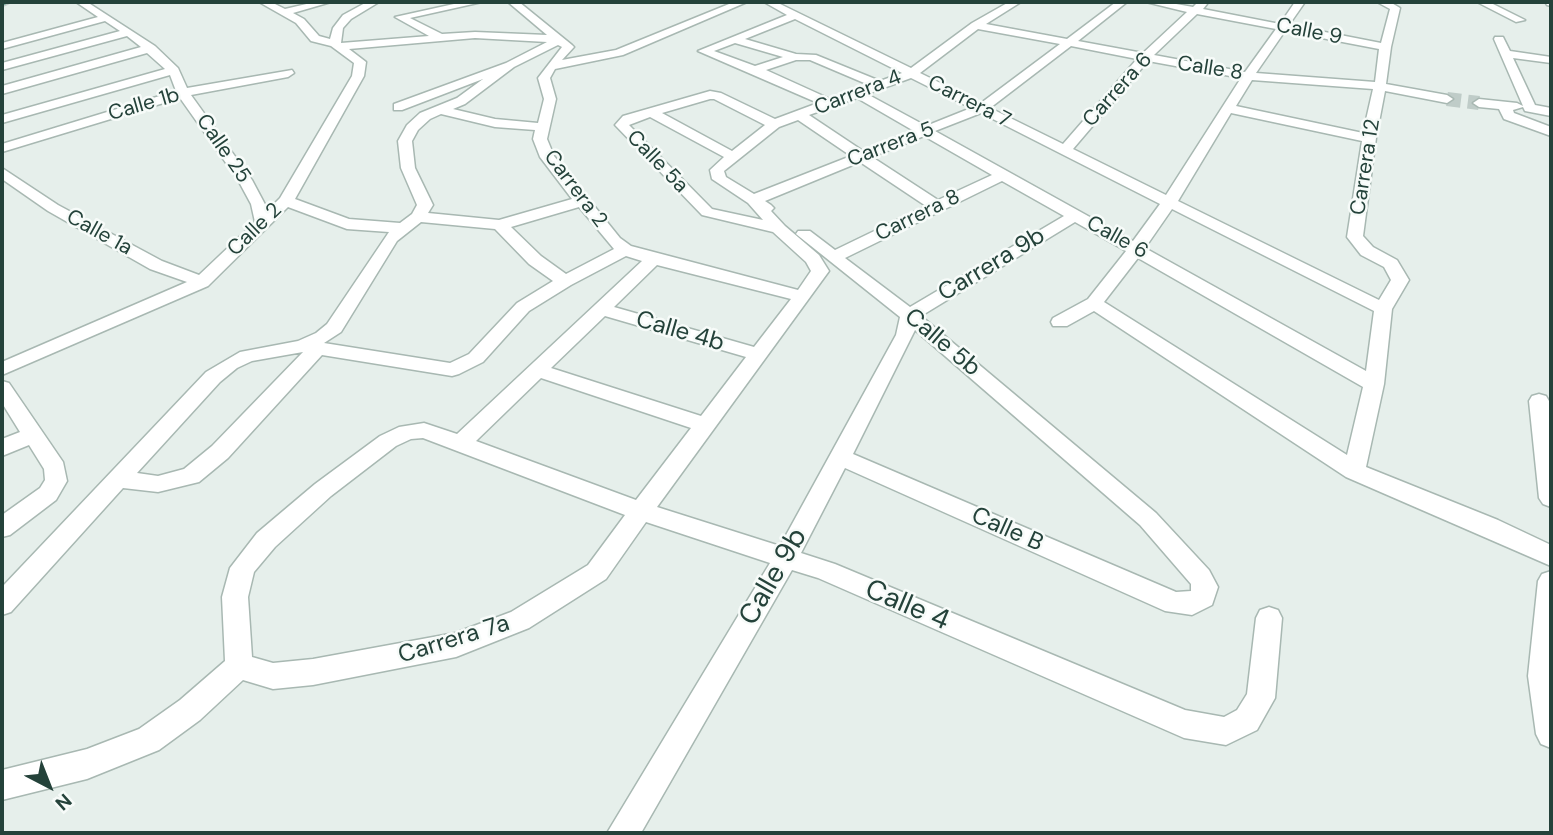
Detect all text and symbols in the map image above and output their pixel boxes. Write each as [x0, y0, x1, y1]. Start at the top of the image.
street label: Calle 9 [1274, 13, 1344, 51]
street label: Carrera 6 [1078, 48, 1158, 132]
street label: Calle 8 [1175, 51, 1245, 87]
street label: Carrera 4 [811, 65, 905, 121]
street label: Carrera 7 [923, 70, 1015, 134]
street label: Calle 1b [105, 83, 183, 127]
street label: Calle 25 [190, 110, 256, 188]
street label: Carrera 5 [844, 117, 938, 173]
street label: Carrera 12 [1346, 117, 1386, 217]
street label: Calle 5a [621, 125, 693, 199]
street label: Carrera 2 [538, 145, 612, 233]
street label: Carrera 8 [872, 185, 964, 247]
street label: Calle 2 [223, 198, 287, 262]
street label: Calle 1a [62, 205, 136, 261]
street label: Calle 6 [1082, 211, 1152, 265]
street label: Carrera 9b [933, 222, 1051, 308]
street label: Calle 5b [898, 303, 986, 383]
street label: Calle 4b [632, 306, 728, 358]
street label: Calle B [967, 501, 1047, 559]
street label: Calle 9b [733, 523, 815, 631]
street label: Calle 4 [860, 573, 954, 639]
street label: Carrera 7a [395, 609, 513, 671]
north arrow [14, 751, 84, 821]
text: N [50, 788, 77, 816]

